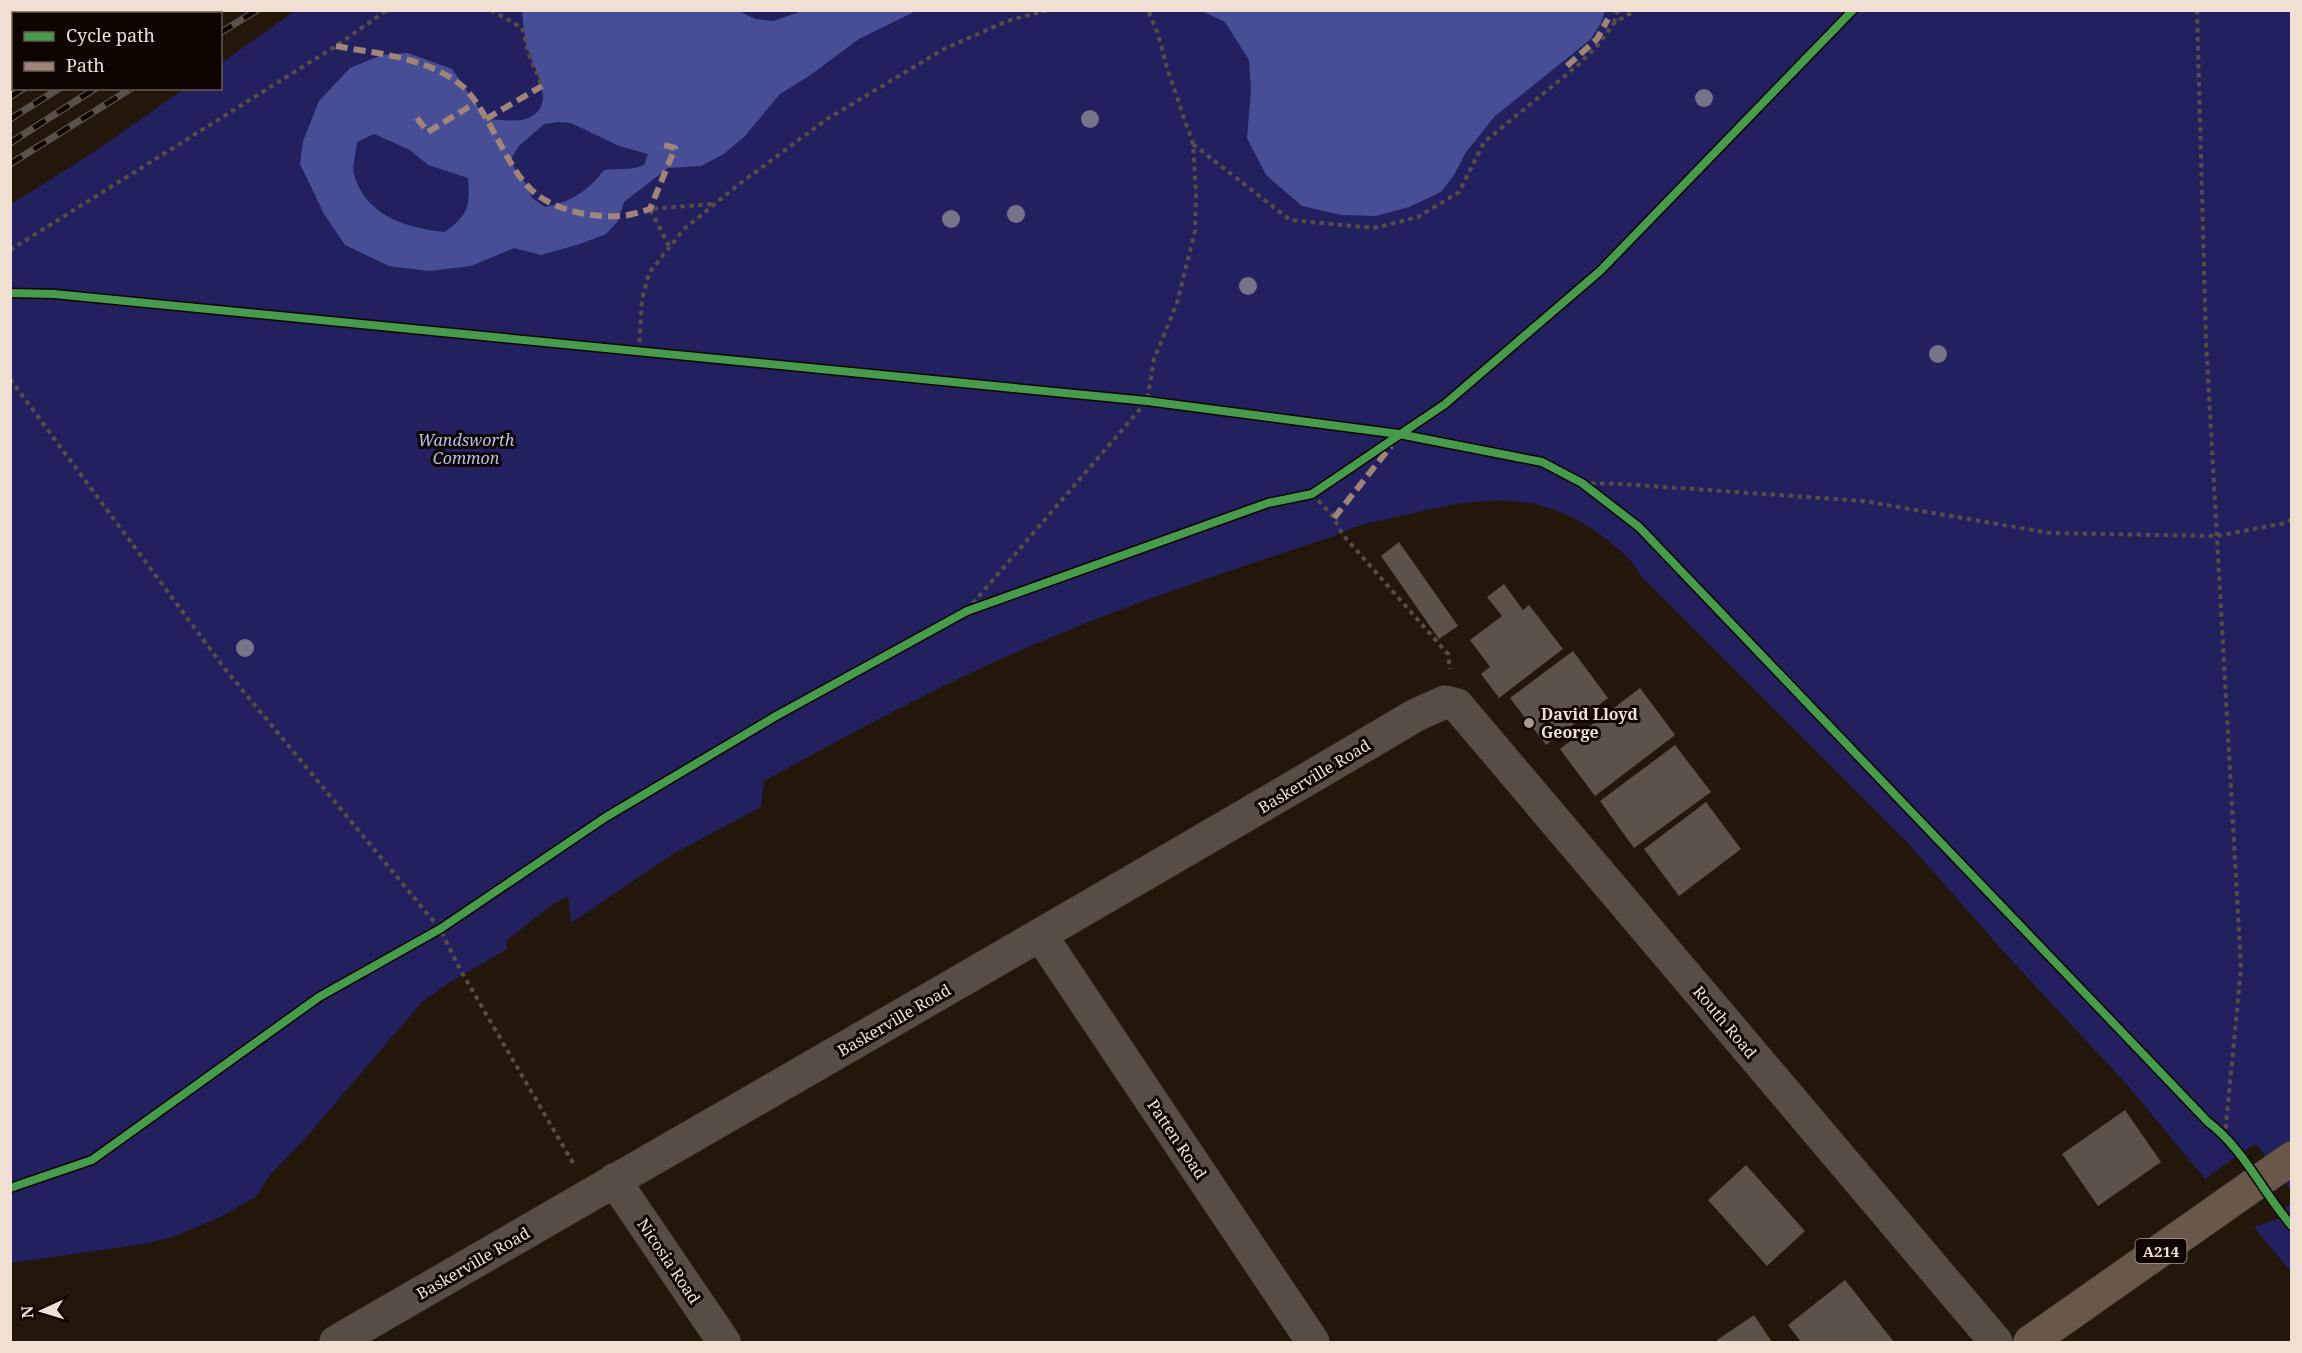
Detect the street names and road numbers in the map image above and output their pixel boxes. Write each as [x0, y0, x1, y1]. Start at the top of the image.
street label: Baskerville Road [1254, 734, 1374, 818]
street label: Baskerville Road [833, 979, 955, 1061]
street label: Routh Road [1688, 981, 1762, 1063]
street label: Patten Road [1142, 1095, 1212, 1183]
street label: Nicosia Road [632, 1214, 706, 1308]
street label: Baskerville Road [412, 1222, 534, 1304]
road number: A214 [2136, 1239, 2186, 1263]

